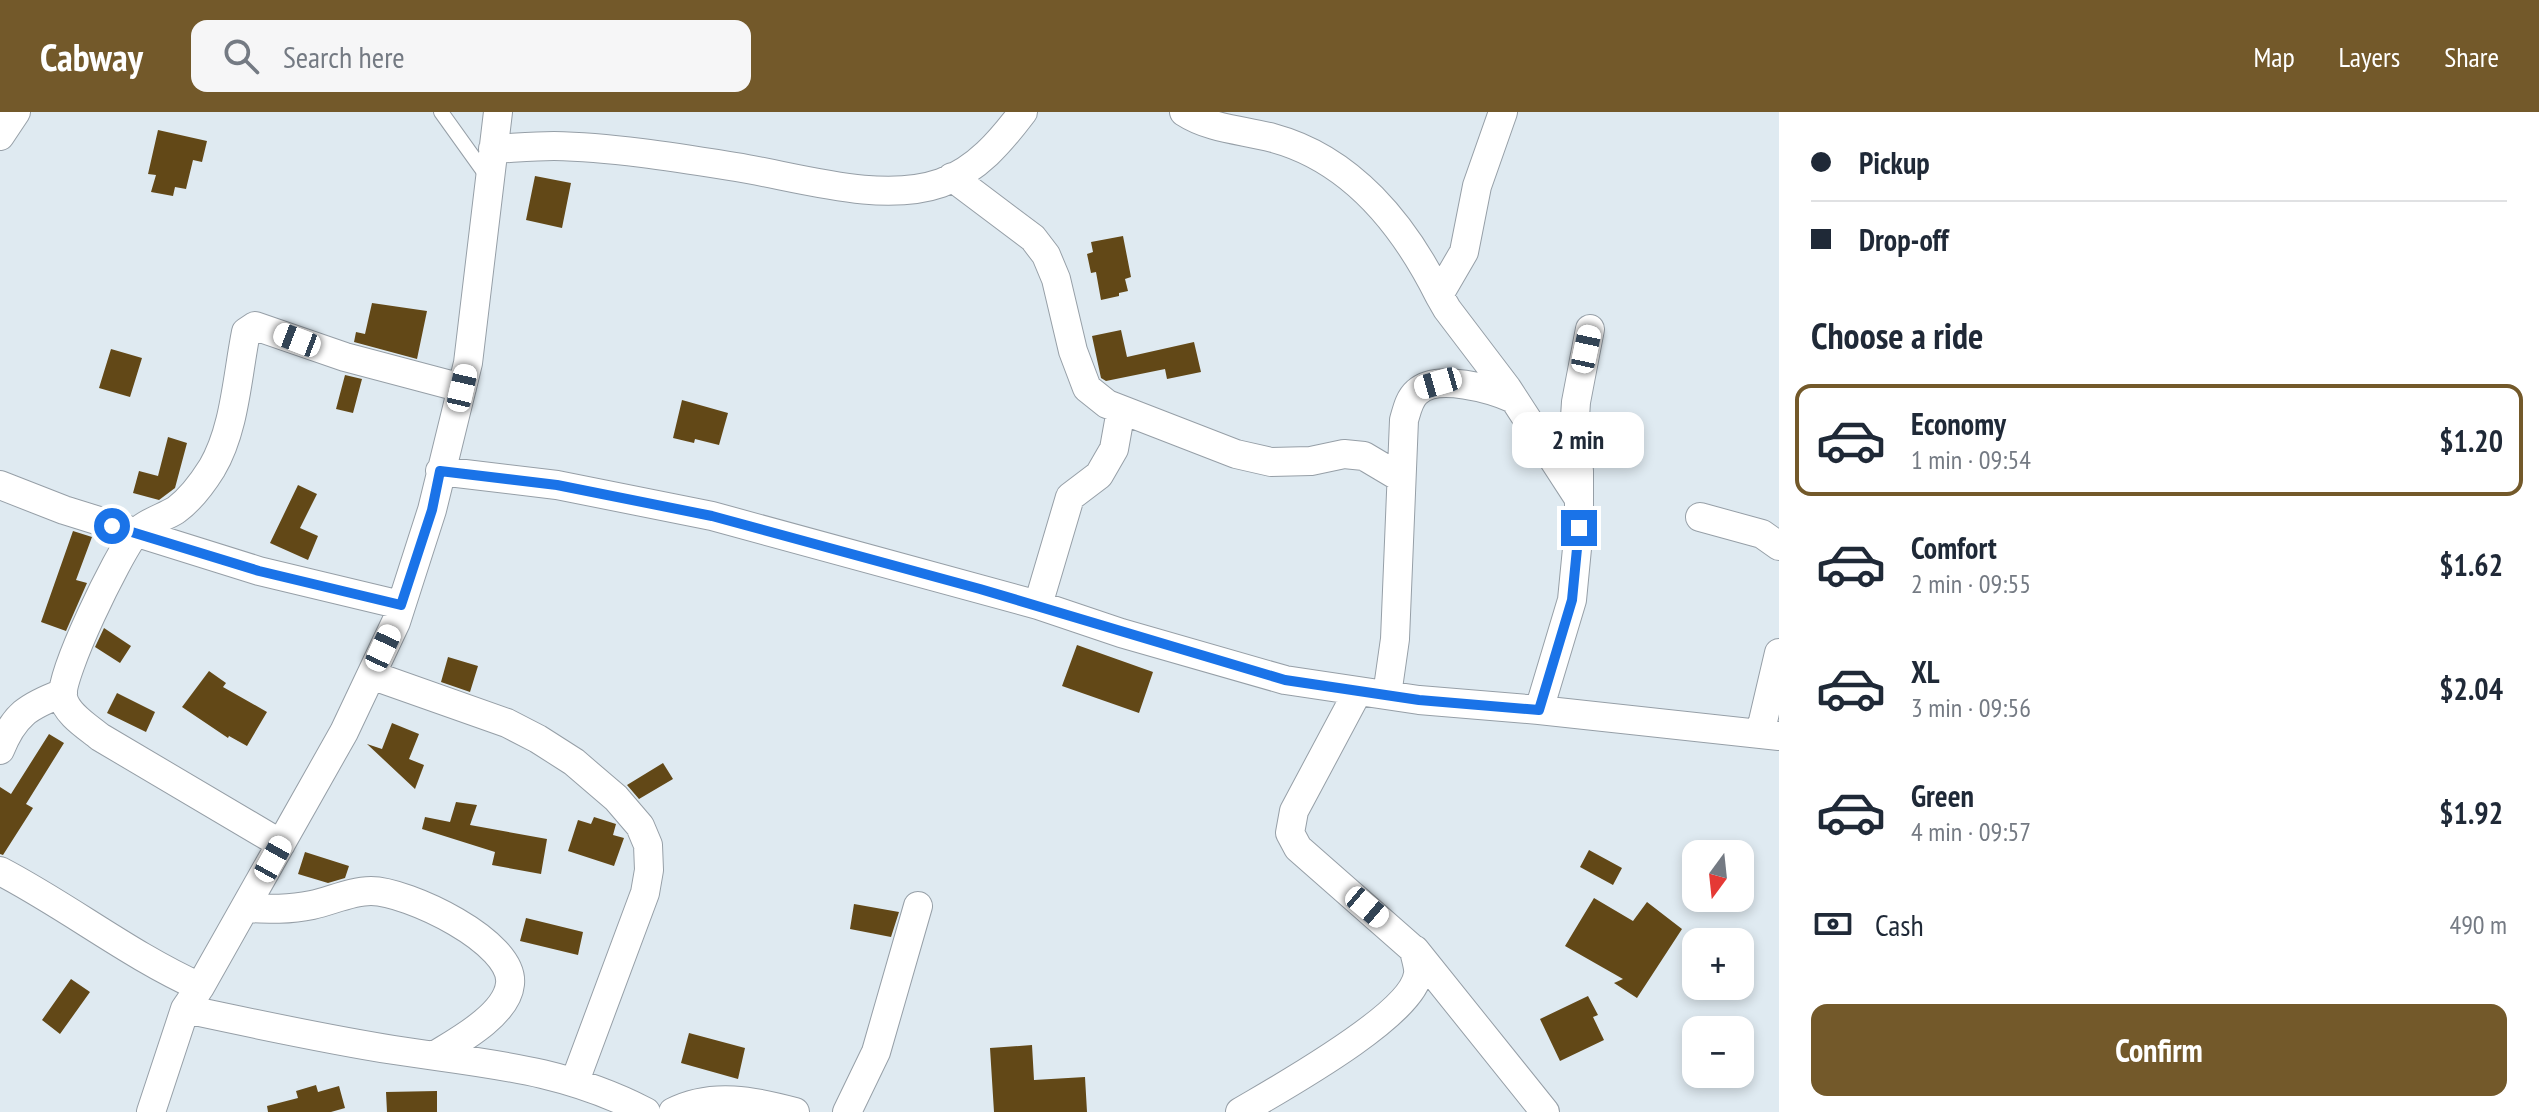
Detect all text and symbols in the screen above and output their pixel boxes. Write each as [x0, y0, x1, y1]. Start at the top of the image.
search box [191, 20, 751, 92]
text: Cabway [40, 32, 143, 81]
icon: search [219, 34, 263, 78]
text: Search here [283, 37, 405, 76]
text: Map [2253, 38, 2295, 75]
text: Layers [2339, 38, 2400, 75]
text: Share [2444, 38, 2499, 75]
text: Pickup [1859, 143, 1930, 182]
text: Drop-off [1859, 220, 1949, 259]
text: Choose a ride [1811, 312, 1983, 359]
car [270, 320, 324, 360]
car [1569, 323, 1603, 375]
car [445, 362, 479, 414]
car [1412, 365, 1464, 401]
icon: car [1815, 404, 1887, 476]
text: Economy [1911, 404, 2006, 443]
callout: 2 min [1513, 412, 1645, 468]
text: $1.20 [2439, 421, 2503, 460]
text: 2 min [1552, 423, 1604, 456]
text: 1 min · 09:54 [1911, 443, 2031, 476]
route start [94, 508, 130, 544]
route end [1561, 510, 1597, 546]
icon: car [1815, 528, 1887, 600]
text: Comfort [1911, 528, 1997, 567]
text: $1.62 [2439, 545, 2503, 584]
text: 2 min · 09:55 [1911, 567, 2031, 600]
car [362, 621, 404, 675]
icon: car [1815, 652, 1887, 724]
text: XL [1911, 652, 1940, 691]
text: $2.04 [2439, 669, 2503, 708]
text: 3 min · 09:56 [1911, 691, 2031, 724]
icon: car [1815, 776, 1887, 848]
text: Green [1911, 776, 1974, 815]
text: $1.92 [2439, 793, 2503, 832]
text: 4 min · 09:57 [1911, 815, 2031, 848]
car [251, 832, 295, 886]
north arrow [1682, 840, 1754, 912]
map controls [1682, 840, 1754, 1088]
car [1341, 882, 1393, 932]
icon: cash [1811, 902, 1855, 946]
text: Cash [1875, 905, 1924, 944]
text: 490 m [2449, 908, 2507, 941]
button: + [1682, 928, 1754, 1000]
button: Confirm [1811, 1004, 2507, 1096]
button: − [1682, 1016, 1754, 1088]

